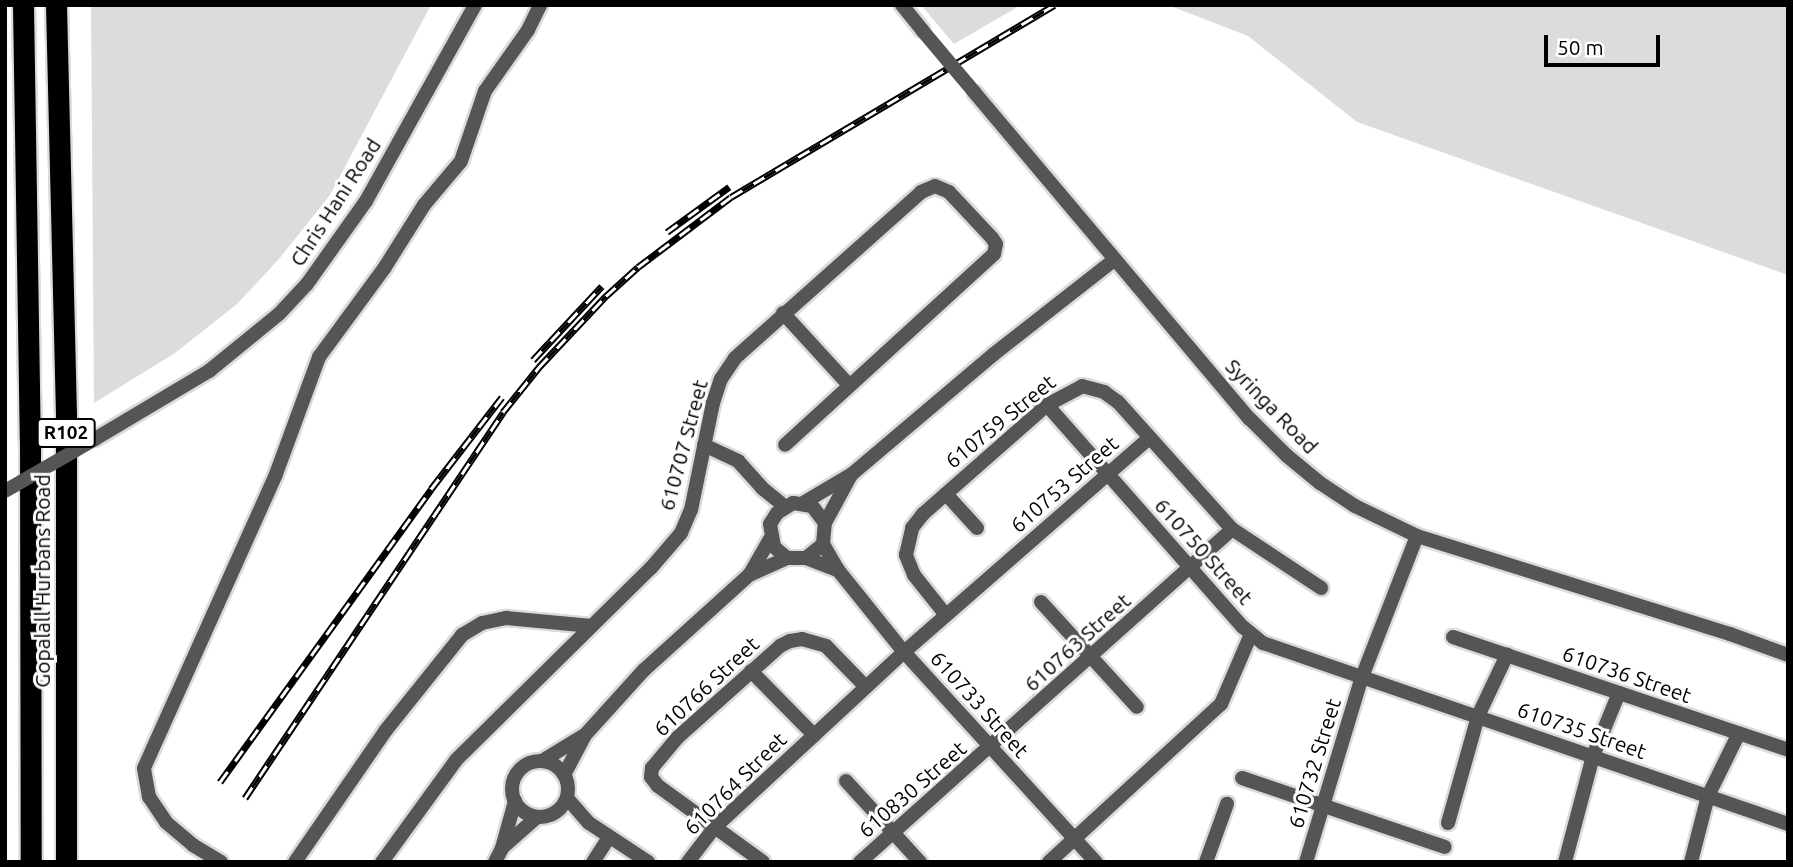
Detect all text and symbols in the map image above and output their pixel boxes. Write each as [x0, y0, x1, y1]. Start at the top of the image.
scale bar [1548, 21, 1664, 65]
text: 50 m [1557, 35, 1604, 59]
street label: Chris Hani Road [284, 133, 386, 271]
street label: Syringa Road [1221, 353, 1323, 459]
street label: 610759 Street [940, 369, 1060, 473]
street label: 610707 Street [653, 377, 713, 513]
road number: R102 [36, 418, 96, 448]
street label: 610753 Street [1005, 430, 1123, 538]
street label: Gopalall Hurbans Road [29, 474, 55, 688]
street label: 610750 Street [1150, 493, 1258, 609]
street label: 610763 Street [1019, 588, 1135, 696]
street label: 610766 Street [648, 631, 764, 741]
street label: 610736 Street [1559, 640, 1695, 708]
street label: 610733 Street [926, 646, 1034, 762]
street label: 610732 Street [1282, 695, 1346, 831]
street label: 610735 Street [1514, 696, 1650, 764]
street label: 610764 Street [679, 727, 791, 839]
street label: 610830 Street [853, 735, 971, 843]

